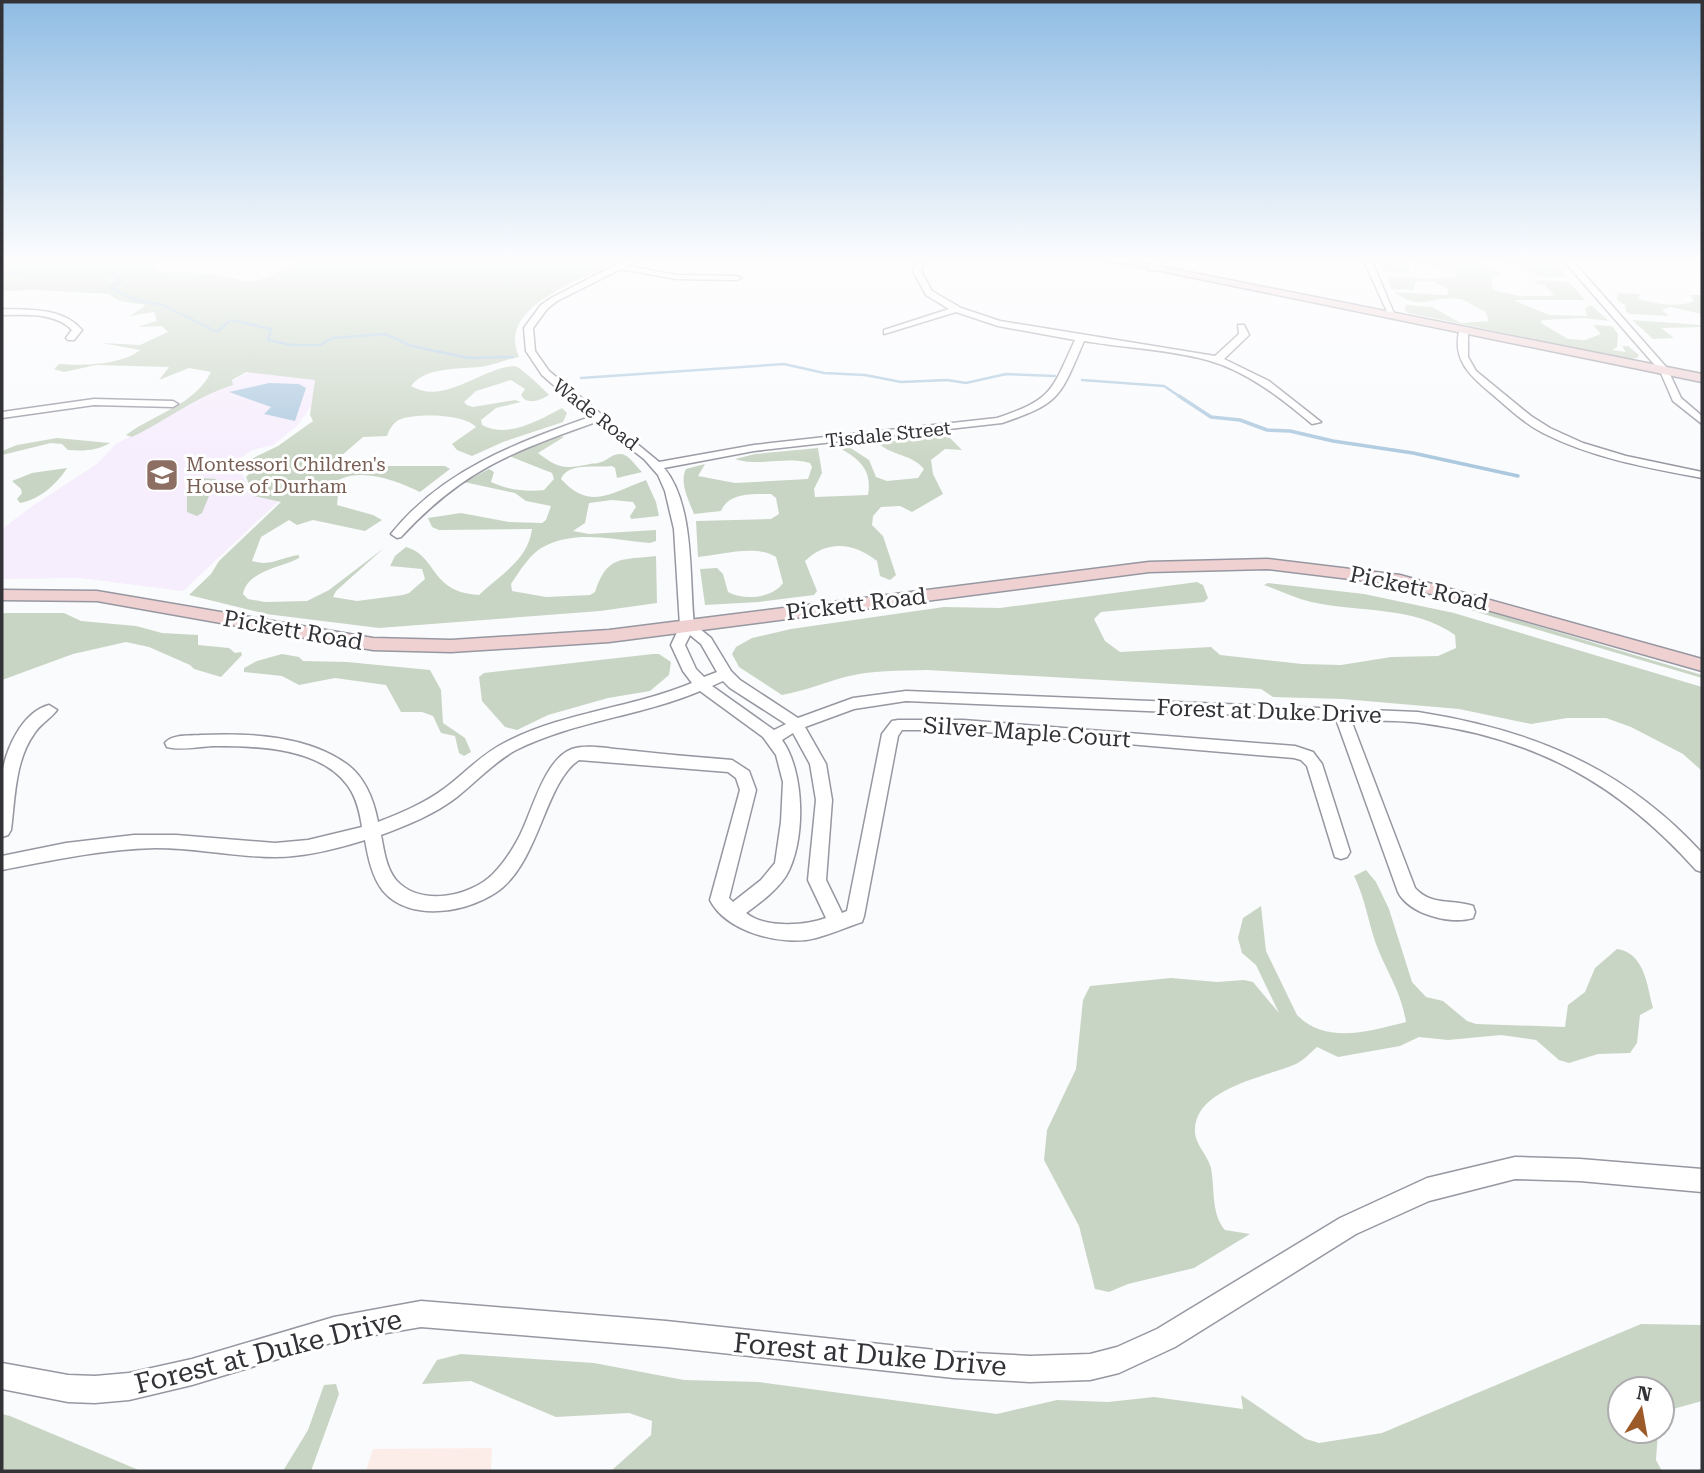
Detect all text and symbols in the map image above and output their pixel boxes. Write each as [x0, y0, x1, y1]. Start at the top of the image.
street label: Wade Road [548, 374, 643, 455]
street label: Tisdale Street [824, 416, 952, 453]
place label: Montessori Children's House of Durham [186, 453, 386, 498]
school or university icon: Montessori Children's House of Durham [143, 456, 181, 494]
street label: Pickett Road [1347, 561, 1491, 616]
street label: Pickett Road [784, 582, 928, 627]
street label: Pickett Road [221, 605, 365, 656]
street label: Forest at Duke Drive [1156, 694, 1382, 729]
street label: Silver Maple Court [922, 712, 1132, 753]
street label: Forest at Duke Drive [131, 1302, 405, 1401]
street label: Forest at Duke Drive [732, 1326, 1008, 1383]
north arrow [1606, 1375, 1676, 1445]
text: N [1635, 1381, 1654, 1407]

